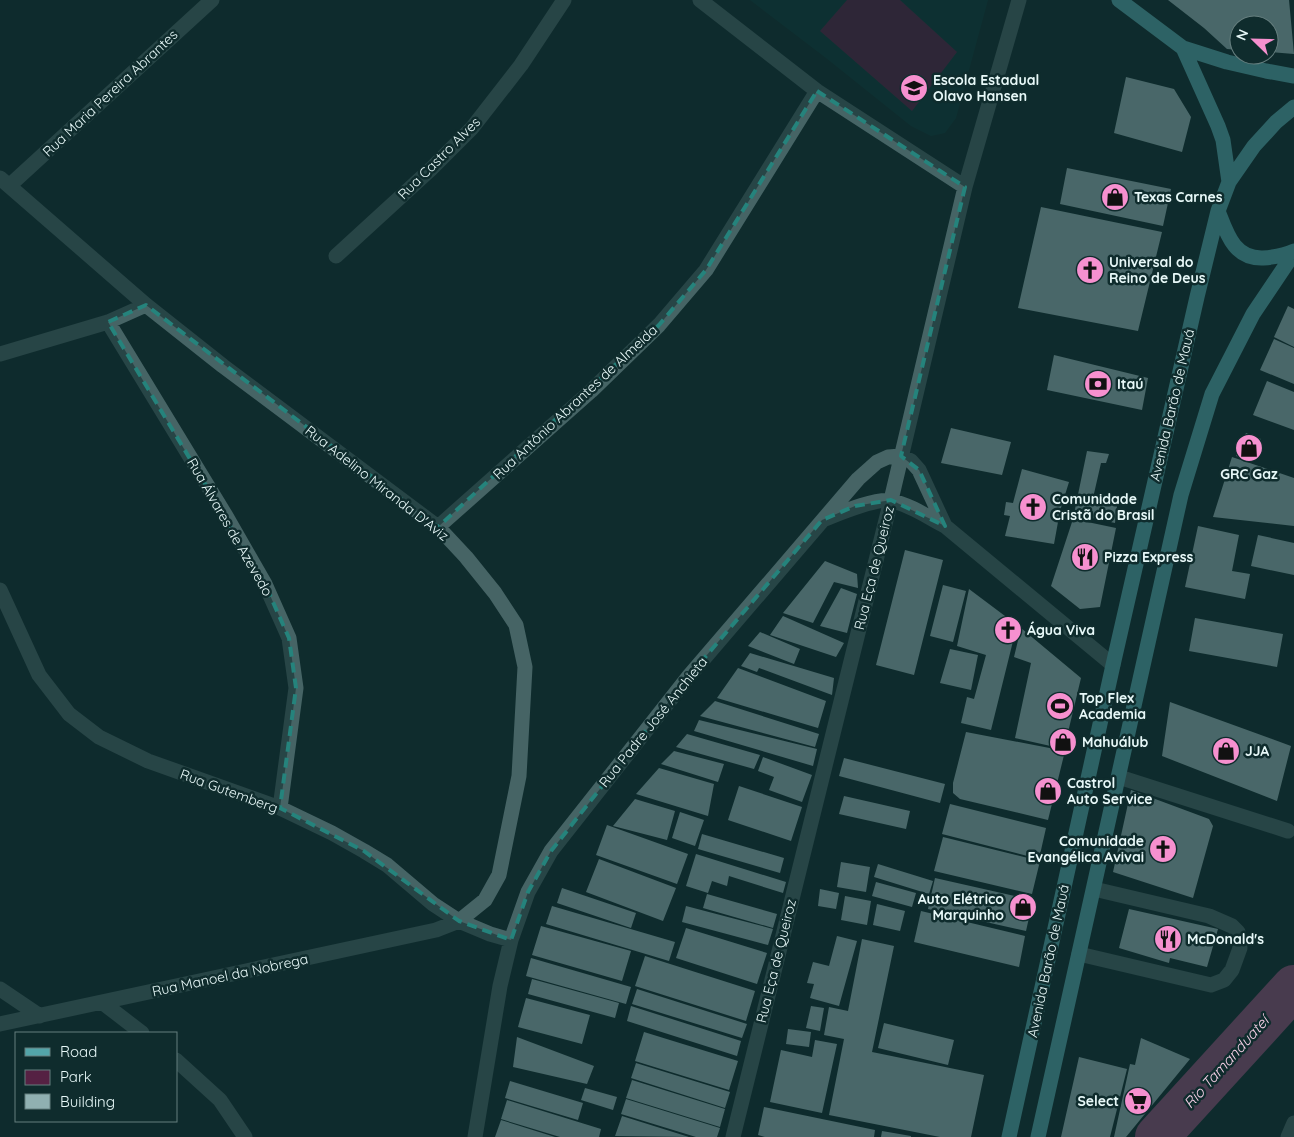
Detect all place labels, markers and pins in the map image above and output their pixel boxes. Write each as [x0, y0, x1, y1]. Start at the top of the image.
place label: Escola Estadual Olavo Hansen [933, 71, 1039, 105]
school or university icon: Escola Estadual Olavo Hansen [899, 73, 929, 103]
shop icon: Texas Carnes [1100, 182, 1130, 212]
place label: Texas Carnes [1134, 188, 1223, 206]
place label: Universal do Reino de Deus [1109, 253, 1206, 287]
church icon: Universal do Reino de Deus [1075, 255, 1105, 285]
bank icon: Itaú [1083, 369, 1113, 399]
place label: Itaú [1117, 375, 1143, 393]
shop icon: GRC Gaz [1234, 433, 1264, 463]
place label: GRC Gaz [1220, 465, 1278, 483]
place label: Comunidade Cristã do Brasil [1052, 490, 1155, 524]
church icon: Comunidade Cristã do Brasil [1018, 492, 1048, 522]
restaurant icon: Pizza Express [1070, 542, 1100, 572]
place label: Pizza Express [1104, 548, 1193, 566]
church icon: Água Viva [993, 615, 1023, 645]
place label: Água Viva [1027, 621, 1095, 639]
place label: Top Flex Academia [1079, 689, 1146, 723]
sports icon: Top Flex Academia [1045, 691, 1075, 721]
shop icon: Mahuálub [1048, 727, 1078, 757]
place label: Mahuálub [1082, 733, 1148, 751]
shop icon: JJA [1211, 736, 1241, 766]
place label: JJA [1245, 742, 1269, 760]
place label: Castrol Auto Service [1067, 774, 1152, 808]
shop icon: Castrol Auto Service [1033, 776, 1063, 806]
place label: Comunidade Evangélica Avivai [1028, 832, 1144, 866]
church icon: Comunidade Evangélica Avivai [1148, 834, 1178, 864]
place label: Auto Elétrico Marquinho [918, 890, 1004, 924]
shop icon: Auto Elétrico Marquinho [1008, 892, 1038, 922]
restaurant icon: McDonald's [1153, 924, 1183, 954]
place label: McDonald's [1187, 930, 1264, 948]
supermarket icon: Select [1123, 1086, 1153, 1116]
place label: Select [1077, 1092, 1119, 1110]

